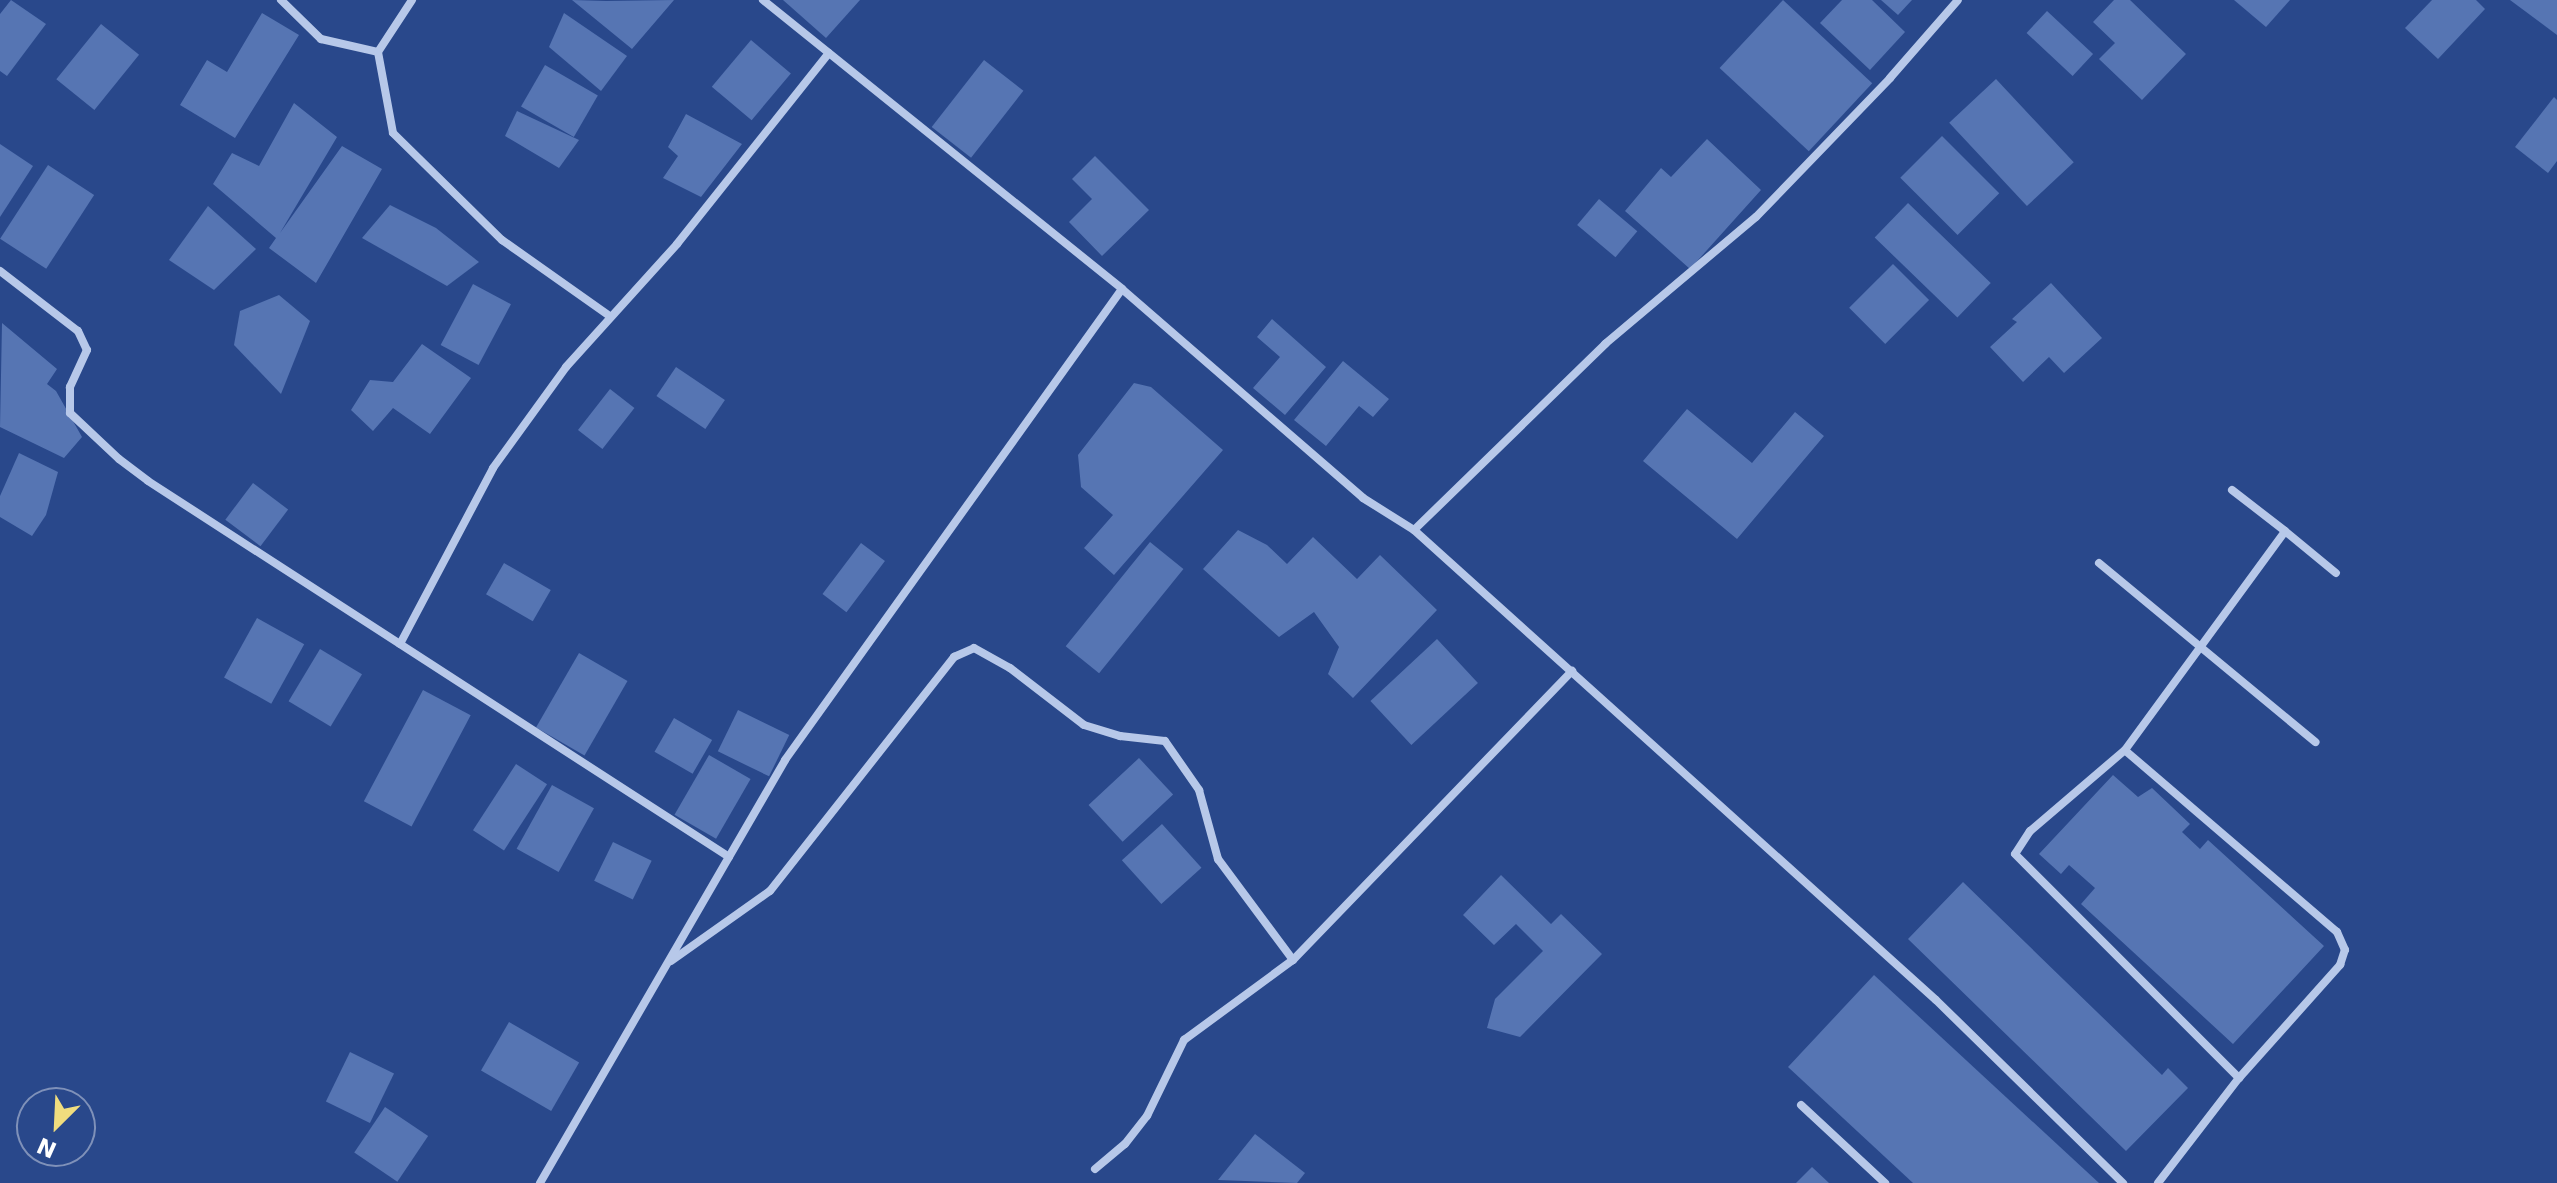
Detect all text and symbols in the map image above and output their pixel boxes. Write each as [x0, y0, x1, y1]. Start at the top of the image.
north arrow [16, 1087, 96, 1167]
text: N [33, 1132, 60, 1163]

